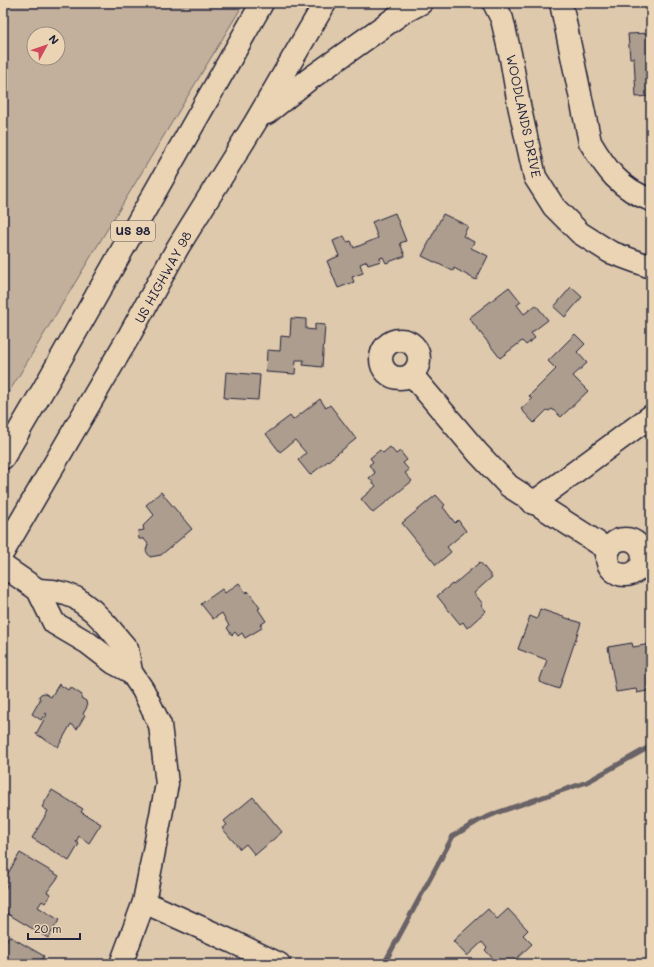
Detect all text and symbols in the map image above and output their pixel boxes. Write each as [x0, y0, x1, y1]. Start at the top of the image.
north arrow [26, 26, 66, 66]
text: N [46, 31, 62, 47]
street label: WOODLANDS DRIVE [503, 53, 546, 179]
road number: US 98 [111, 221, 155, 241]
street label: US HIGHWAY 98 [130, 228, 195, 326]
scale bar [28, 915, 80, 941]
text: 20 m [34, 920, 62, 936]

